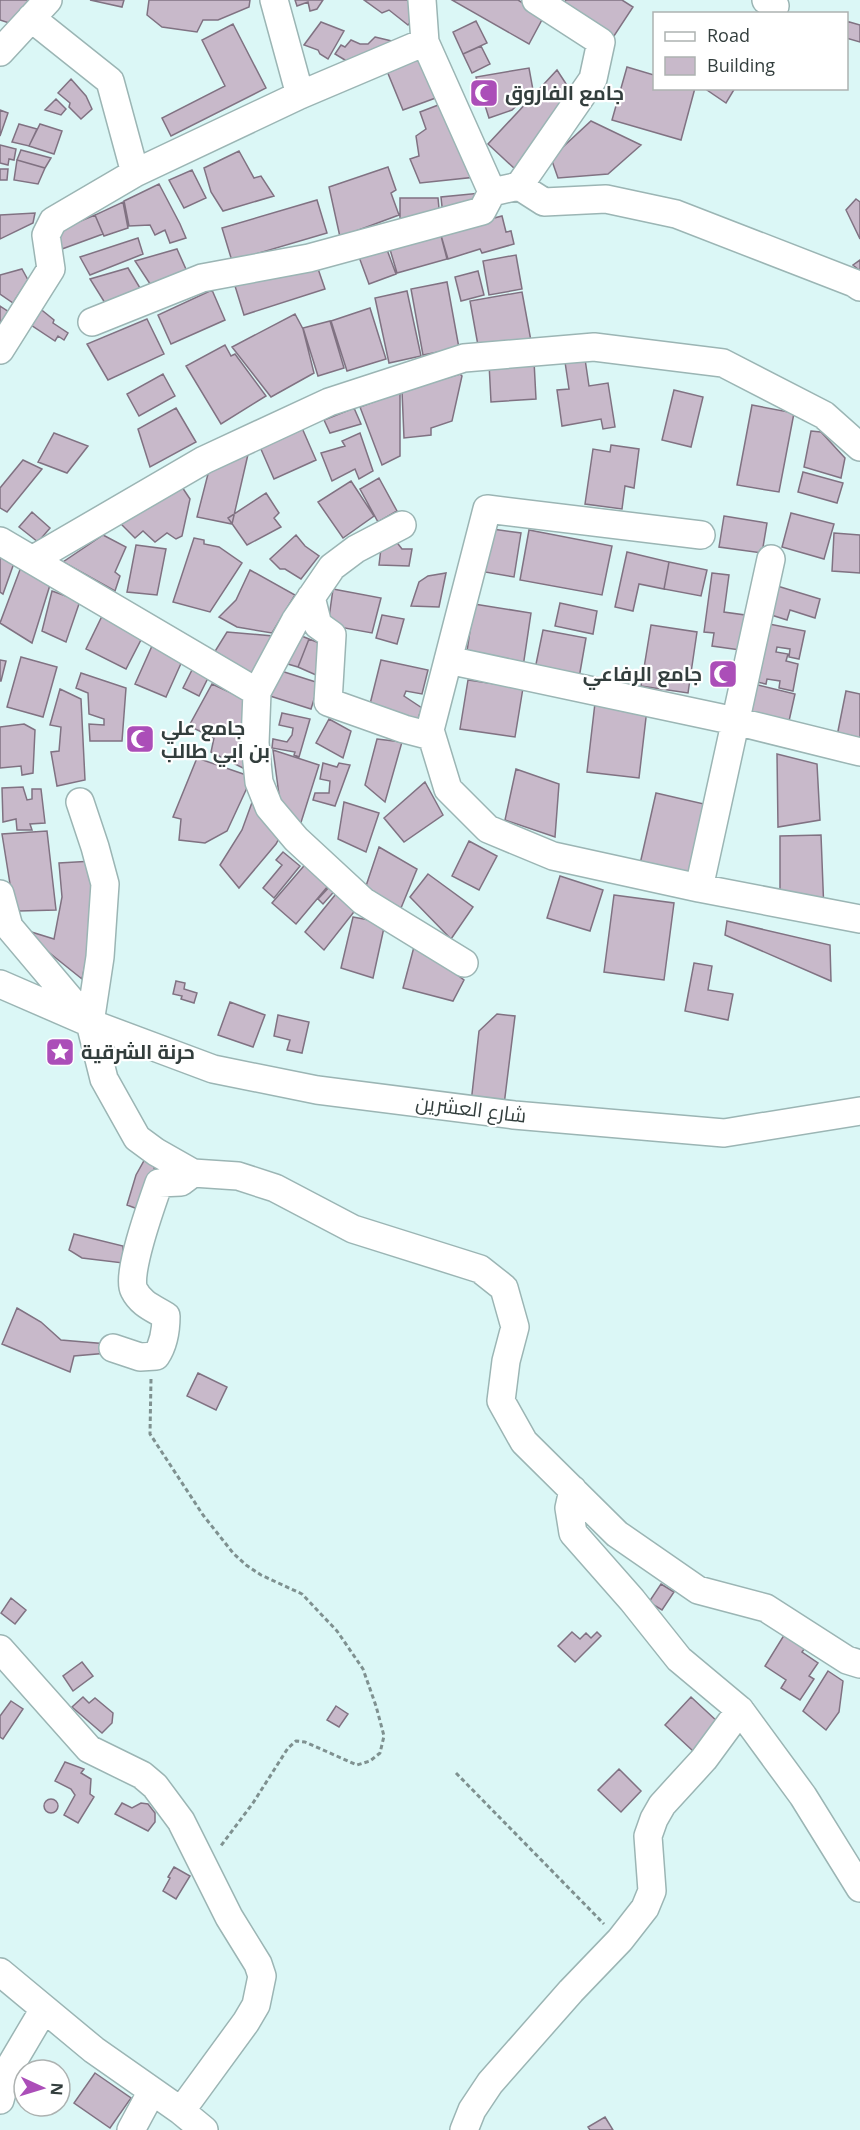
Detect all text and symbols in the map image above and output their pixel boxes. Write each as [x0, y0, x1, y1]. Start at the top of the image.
legend [653, 12, 848, 90]
text: Road [707, 23, 750, 47]
text: Building [707, 53, 775, 77]
mosque icon: جامع الفاروق [468, 77, 500, 109]
place label: جامع الفاروق [505, 79, 624, 107]
mosque icon: جامع الرفاعي [707, 658, 739, 690]
place label: جامع الرفاعي [583, 660, 702, 690]
place label: جامع علي بن ابي طالب [161, 714, 270, 767]
mosque icon: جامع علي بن ابي طالب [124, 723, 156, 755]
place icon: حرنة الشرقية [44, 1036, 76, 1068]
place label: حرنة الشرقية [81, 1038, 195, 1065]
street label: شارع العشرين [414, 1088, 528, 1130]
north arrow [12, 2058, 72, 2118]
text: N [46, 2082, 68, 2096]

